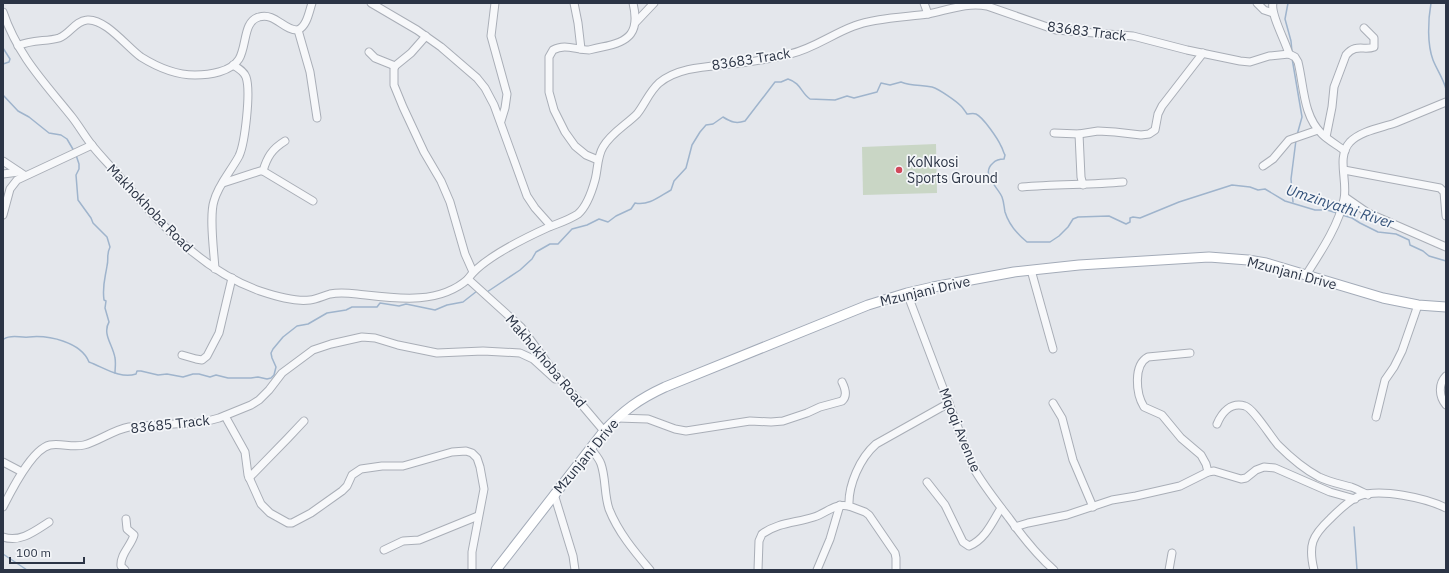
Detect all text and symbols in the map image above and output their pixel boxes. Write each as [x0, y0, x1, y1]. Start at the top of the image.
street label: 83683 Track [1046, 17, 1128, 45]
street label: 83683 Track [710, 44, 792, 74]
place label: KoNkosi Sports Ground [907, 153, 998, 187]
street label: Makhokhoba Road [103, 160, 197, 256]
marker: KoNkosi Sports Ground [894, 165, 904, 175]
water label: Umzinyathi River [1284, 180, 1397, 232]
street label: Mzunjani Drive [1245, 252, 1339, 294]
street label: Mzunjani Drive [878, 272, 972, 310]
street label: Makhokhoba Road [502, 311, 590, 411]
street label: Mqoqi Avenue [935, 385, 985, 475]
street label: 83685 Track [129, 411, 211, 437]
street label: Mzunjani Drive [550, 415, 623, 497]
scale bar [10, 539, 84, 565]
text: 100 m [16, 545, 51, 560]

